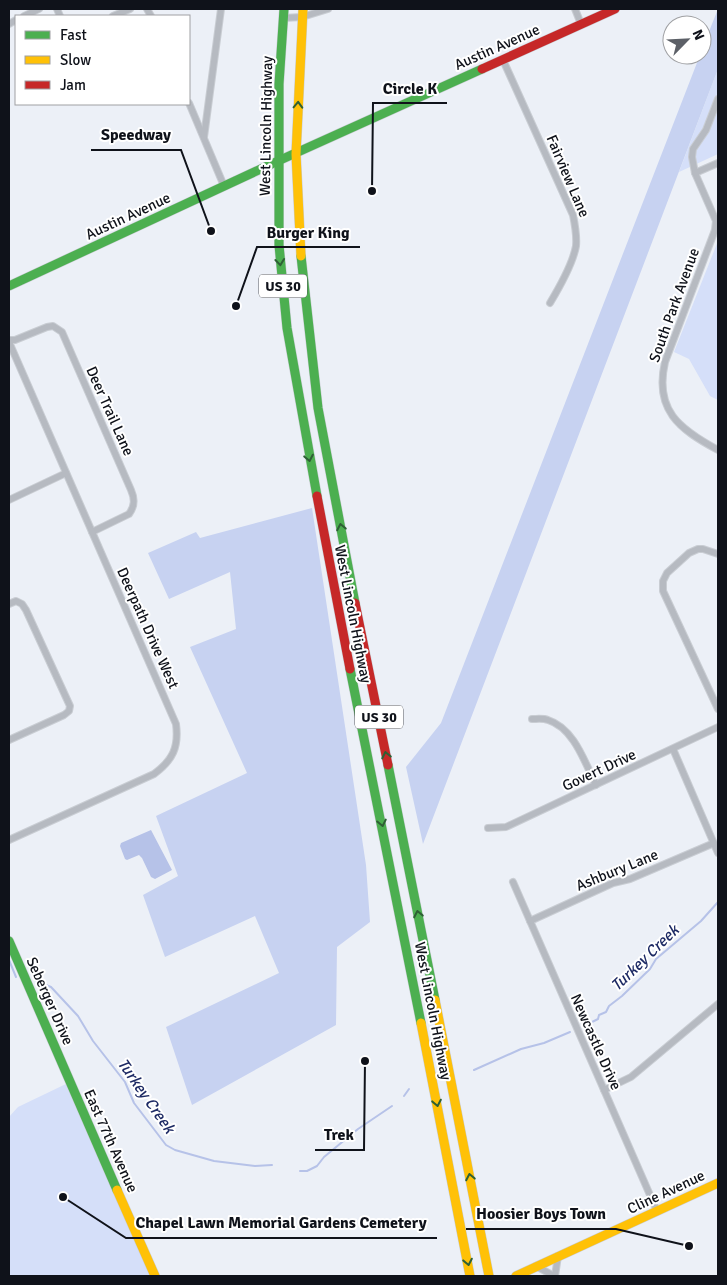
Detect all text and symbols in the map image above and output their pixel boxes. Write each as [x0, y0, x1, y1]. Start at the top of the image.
legend [15, 15, 190, 105]
north arrow [662, 15, 712, 65]
street label: Austin Avenue [451, 20, 543, 74]
text: Fast [60, 26, 87, 44]
text: N [689, 27, 708, 43]
text: Slow [60, 51, 91, 69]
street label: West Lincoln Highway [256, 56, 276, 196]
callout: Circle K [373, 72, 447, 103]
text: Jam [60, 76, 86, 94]
text: Circle K [383, 79, 437, 99]
one-way arrow [292, 101, 303, 109]
callout: Speedway [91, 119, 181, 150]
text: Speedway [101, 125, 171, 145]
street label: Fairview Lane [542, 132, 594, 220]
street label: Austin Avenue [83, 188, 173, 244]
callout: Burger King [257, 216, 360, 247]
text: Burger King [266, 223, 350, 243]
street label: South Park Avenue [645, 245, 703, 365]
one-way arrow [274, 258, 285, 266]
road number: US 30 [259, 274, 307, 298]
street label: Deer Trail Lane [82, 363, 138, 459]
one-way arrow [303, 453, 314, 462]
one-way arrow [336, 523, 346, 531]
street label: West Lincoln Highway [331, 543, 375, 685]
street label: Deerpath Drive West [113, 565, 183, 691]
road number: US 30 [355, 706, 403, 729]
street label: Govert Drive [559, 745, 639, 795]
one-way arrow [382, 751, 392, 759]
one-way arrow [376, 818, 386, 827]
street label: Ashbury Lane [573, 845, 661, 895]
one-way arrow [414, 910, 424, 919]
water label: Turkey Creek [607, 919, 685, 995]
street label: West Lincoln Highway [411, 940, 455, 1082]
street label: Seberger Drive [23, 954, 77, 1048]
street label: Newcastle Drive [567, 991, 625, 1093]
water label: Turkey Creek [113, 1055, 180, 1139]
street label: East 77th Avenue [80, 1087, 142, 1195]
one-way arrow [431, 1098, 441, 1107]
callout: Trek [315, 1119, 364, 1150]
text: Trek [324, 1125, 355, 1145]
street label: Cline Avenue [624, 1166, 708, 1218]
one-way arrow [465, 1172, 475, 1181]
callout: Hoosier Boys Town [466, 1198, 616, 1229]
text: Hoosier Boys Town [476, 1204, 606, 1224]
callout: Chapel Lawn Memorial Gardens Cemetery [126, 1207, 437, 1238]
text: Chapel Lawn Memorial Gardens Cemetery [135, 1213, 427, 1233]
one-way arrow [462, 1258, 472, 1267]

